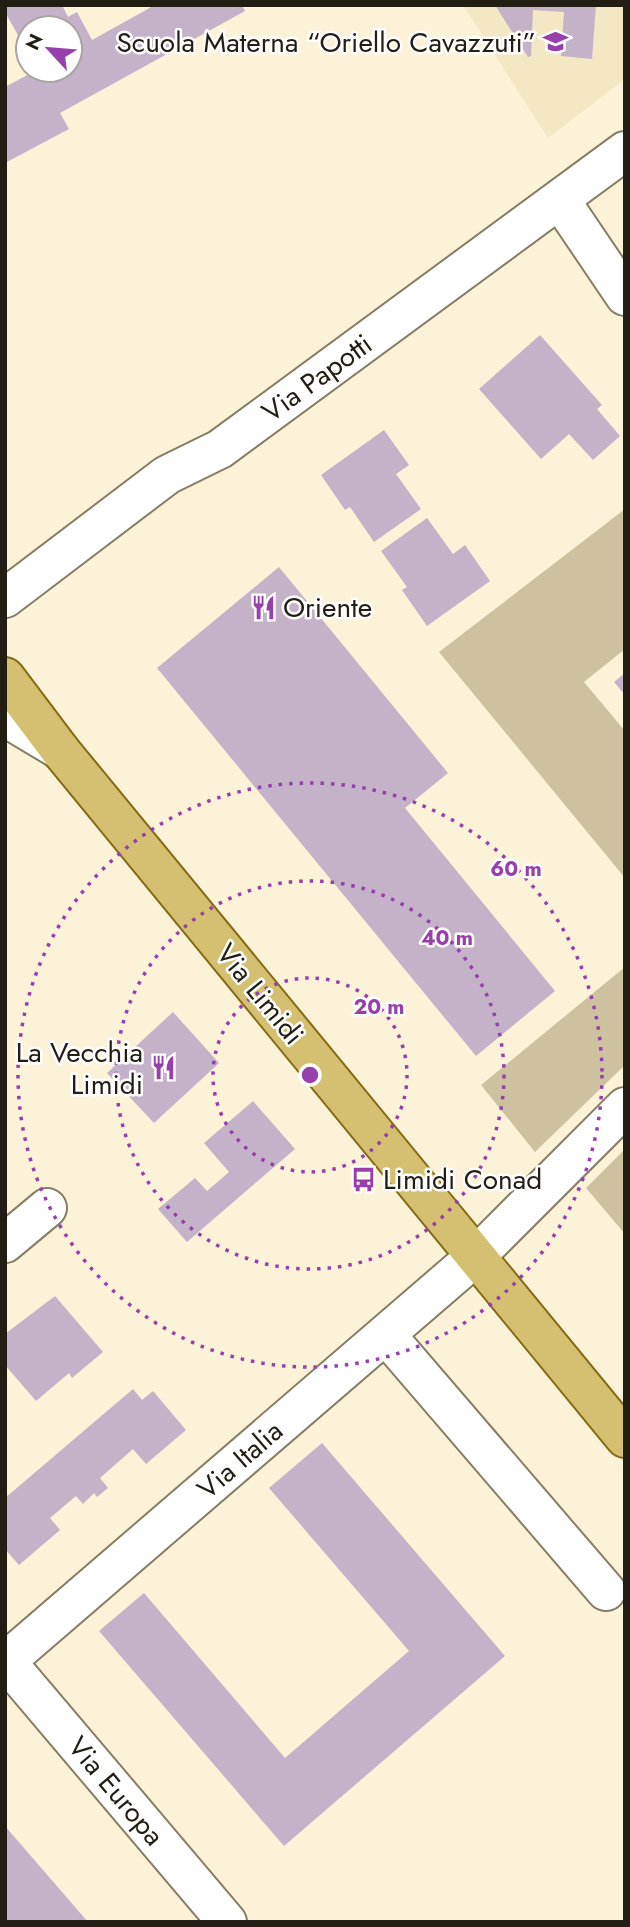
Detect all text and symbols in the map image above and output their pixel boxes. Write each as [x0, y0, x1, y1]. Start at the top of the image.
north arrow [14, 14, 84, 84]
place label: Scuola Materna “Oriello Cavazzuti” [116, 22, 536, 63]
school or university icon: Scuola Materna “Oriello Cavazzuti” [542, 28, 570, 56]
text: N [19, 29, 50, 54]
street label: Via Papotti [253, 324, 381, 432]
place label: Oriente [283, 587, 372, 628]
restaurant icon: Oriente [249, 593, 277, 621]
text: 60 m [490, 854, 542, 884]
text: 40 m [421, 923, 473, 953]
street label: Via Limidi [206, 935, 314, 1053]
text: 20 m [353, 992, 405, 1022]
place label: La Vecchia Limidi [16, 1032, 143, 1105]
restaurant icon: La Vecchia Limidi [149, 1054, 177, 1082]
centre of rings [298, 1063, 322, 1087]
place label: Limidi Conad [383, 1159, 542, 1200]
bus stop icon: Limidi Conad [349, 1165, 377, 1193]
street label: Via Italia [188, 1411, 292, 1509]
street label: Via Europa [58, 1727, 174, 1855]

